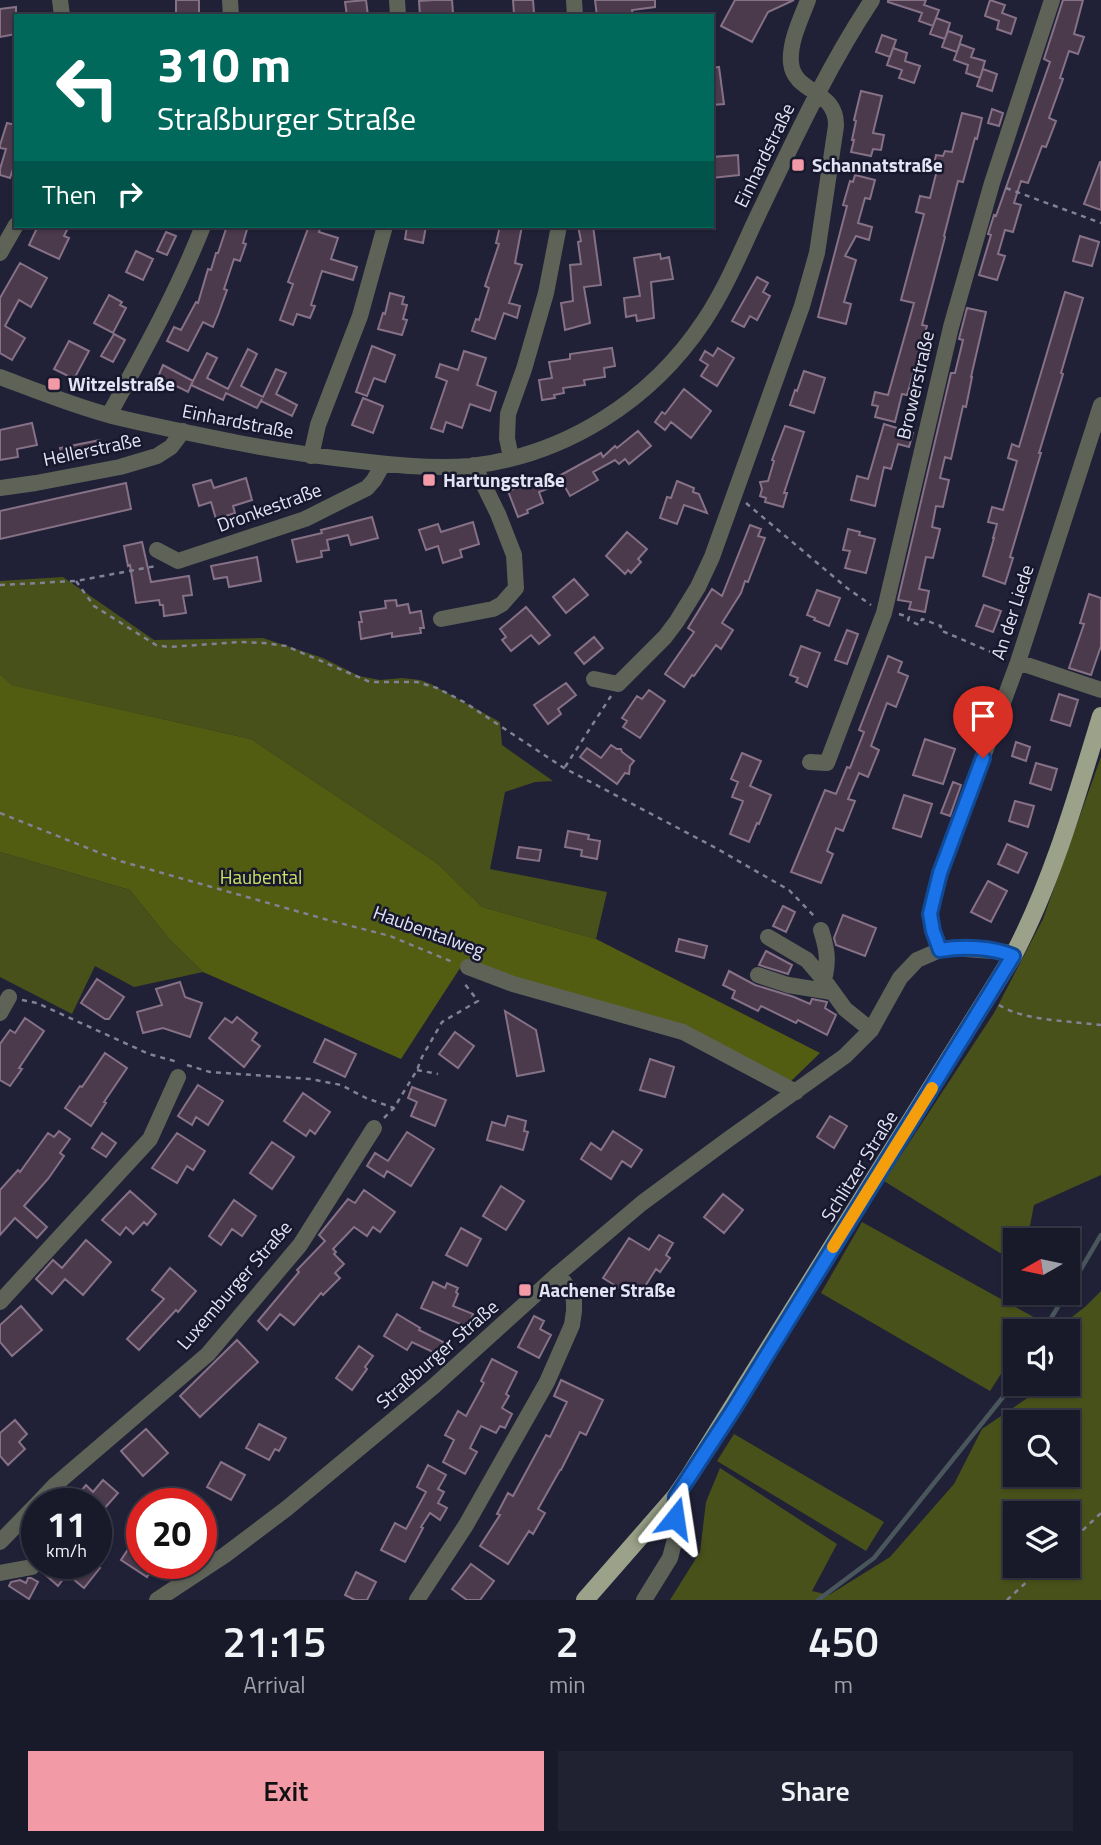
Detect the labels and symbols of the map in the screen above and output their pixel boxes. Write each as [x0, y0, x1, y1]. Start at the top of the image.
street label: Einhardstraße [726, 98, 801, 212]
place label: Schannatstraße [812, 150, 943, 179]
marker: Schannatstraße [790, 157, 806, 173]
street label: Browerstraße [888, 328, 941, 442]
place label: Witzelstraße [68, 369, 175, 398]
marker: Witzelstraße [46, 376, 62, 392]
street label: Einhardstraße [180, 395, 296, 446]
street label: Hellerstraße [40, 424, 144, 473]
place label: Hartungstraße [443, 465, 565, 494]
marker: Hartungstraße [421, 472, 437, 488]
street label: Dronkestraße [212, 474, 325, 539]
street label: An der Liede [982, 560, 1041, 663]
pin [953, 686, 1013, 758]
park label: Haubental [220, 862, 302, 891]
street label: Haubentalweg [369, 897, 489, 964]
street label: Schlitzer Straße [813, 1104, 904, 1227]
street label: Luxemburger Straße [169, 1214, 298, 1356]
north arrow [1003, 1228, 1080, 1306]
place label: Aachener Straße [539, 1275, 676, 1304]
marker: Aachener Straße [517, 1282, 533, 1298]
street label: Straßburger Straße [369, 1292, 504, 1415]
position arrow [638, 1481, 712, 1555]
speed limit sign: 20 [126, 1488, 217, 1579]

